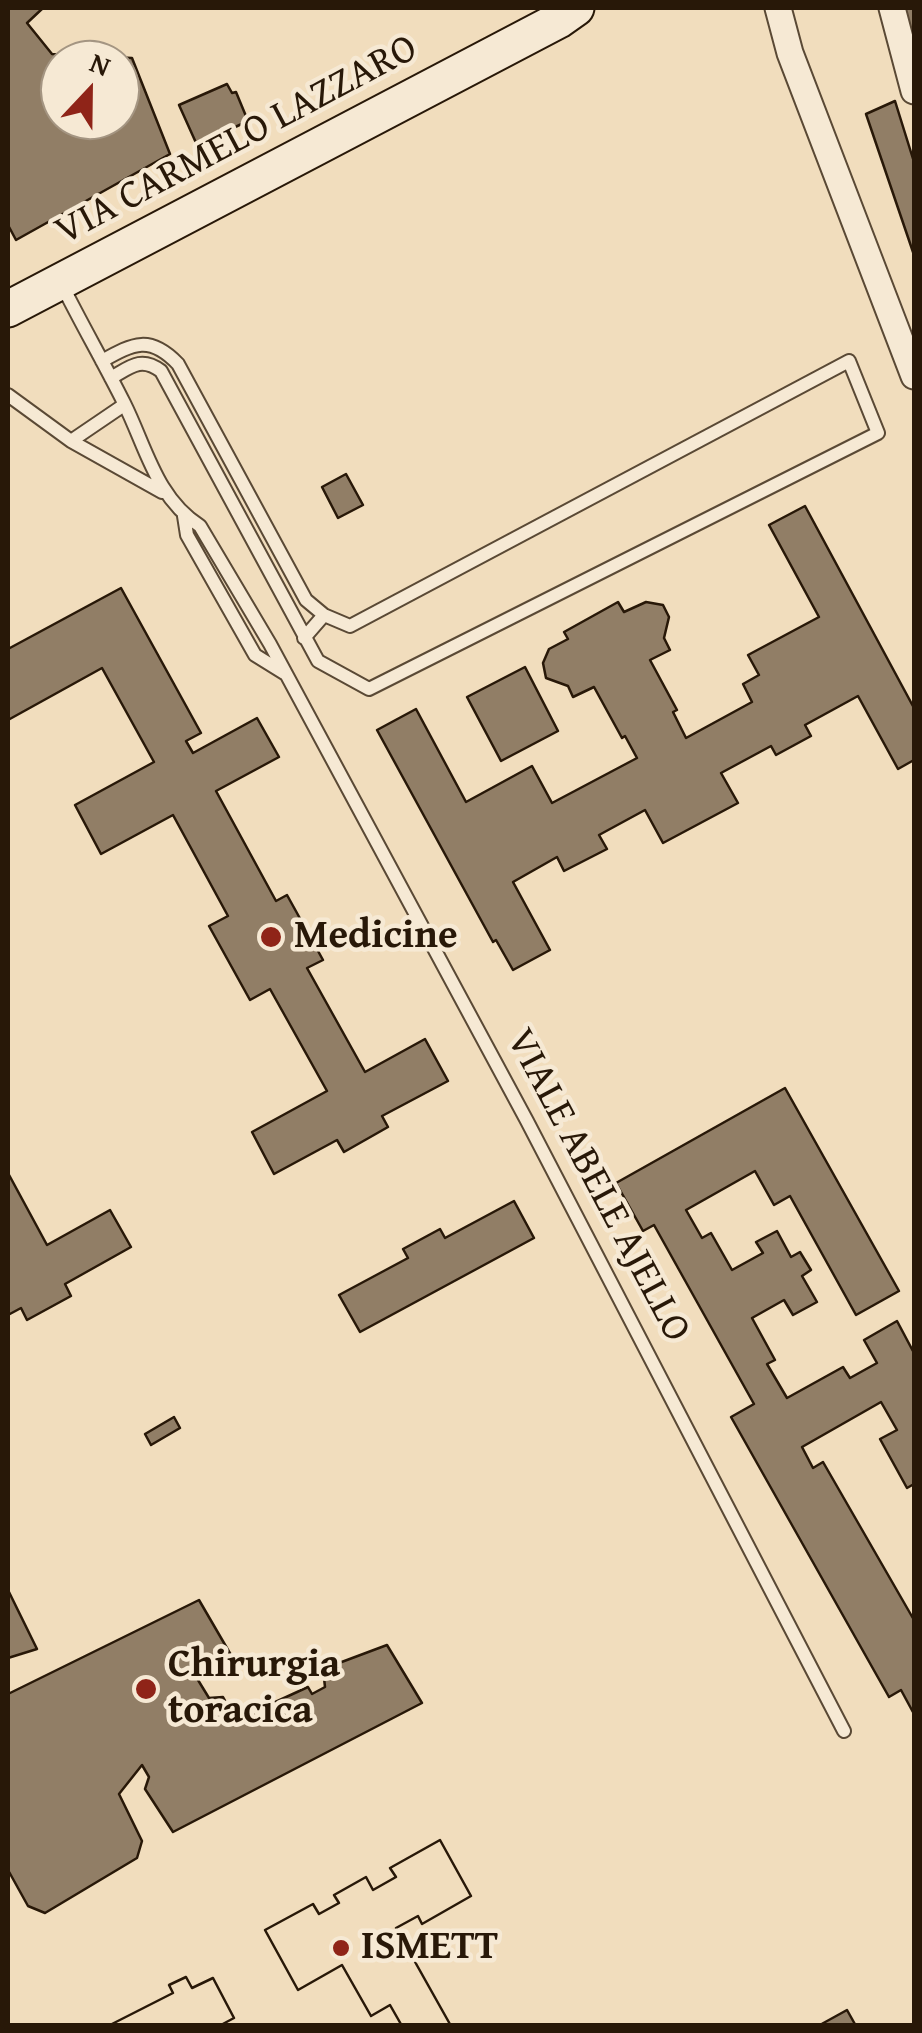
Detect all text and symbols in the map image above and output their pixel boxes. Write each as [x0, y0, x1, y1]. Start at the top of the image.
street label: VIA CARMELO LAZZARO [48, 25, 426, 257]
north arrow [40, 40, 140, 140]
text: N [84, 41, 117, 86]
place label: Medicine [294, 913, 458, 961]
marker: Medicine [258, 924, 284, 950]
street label: VIALE ABELE AJELLO [494, 1021, 700, 1351]
place label: Chirurgia toracica [168, 1642, 340, 1736]
marker: Chirurgia toracica [133, 1676, 159, 1702]
place label: ISMETT [361, 1924, 498, 1972]
marker: ISMETT [330, 1937, 352, 1959]

